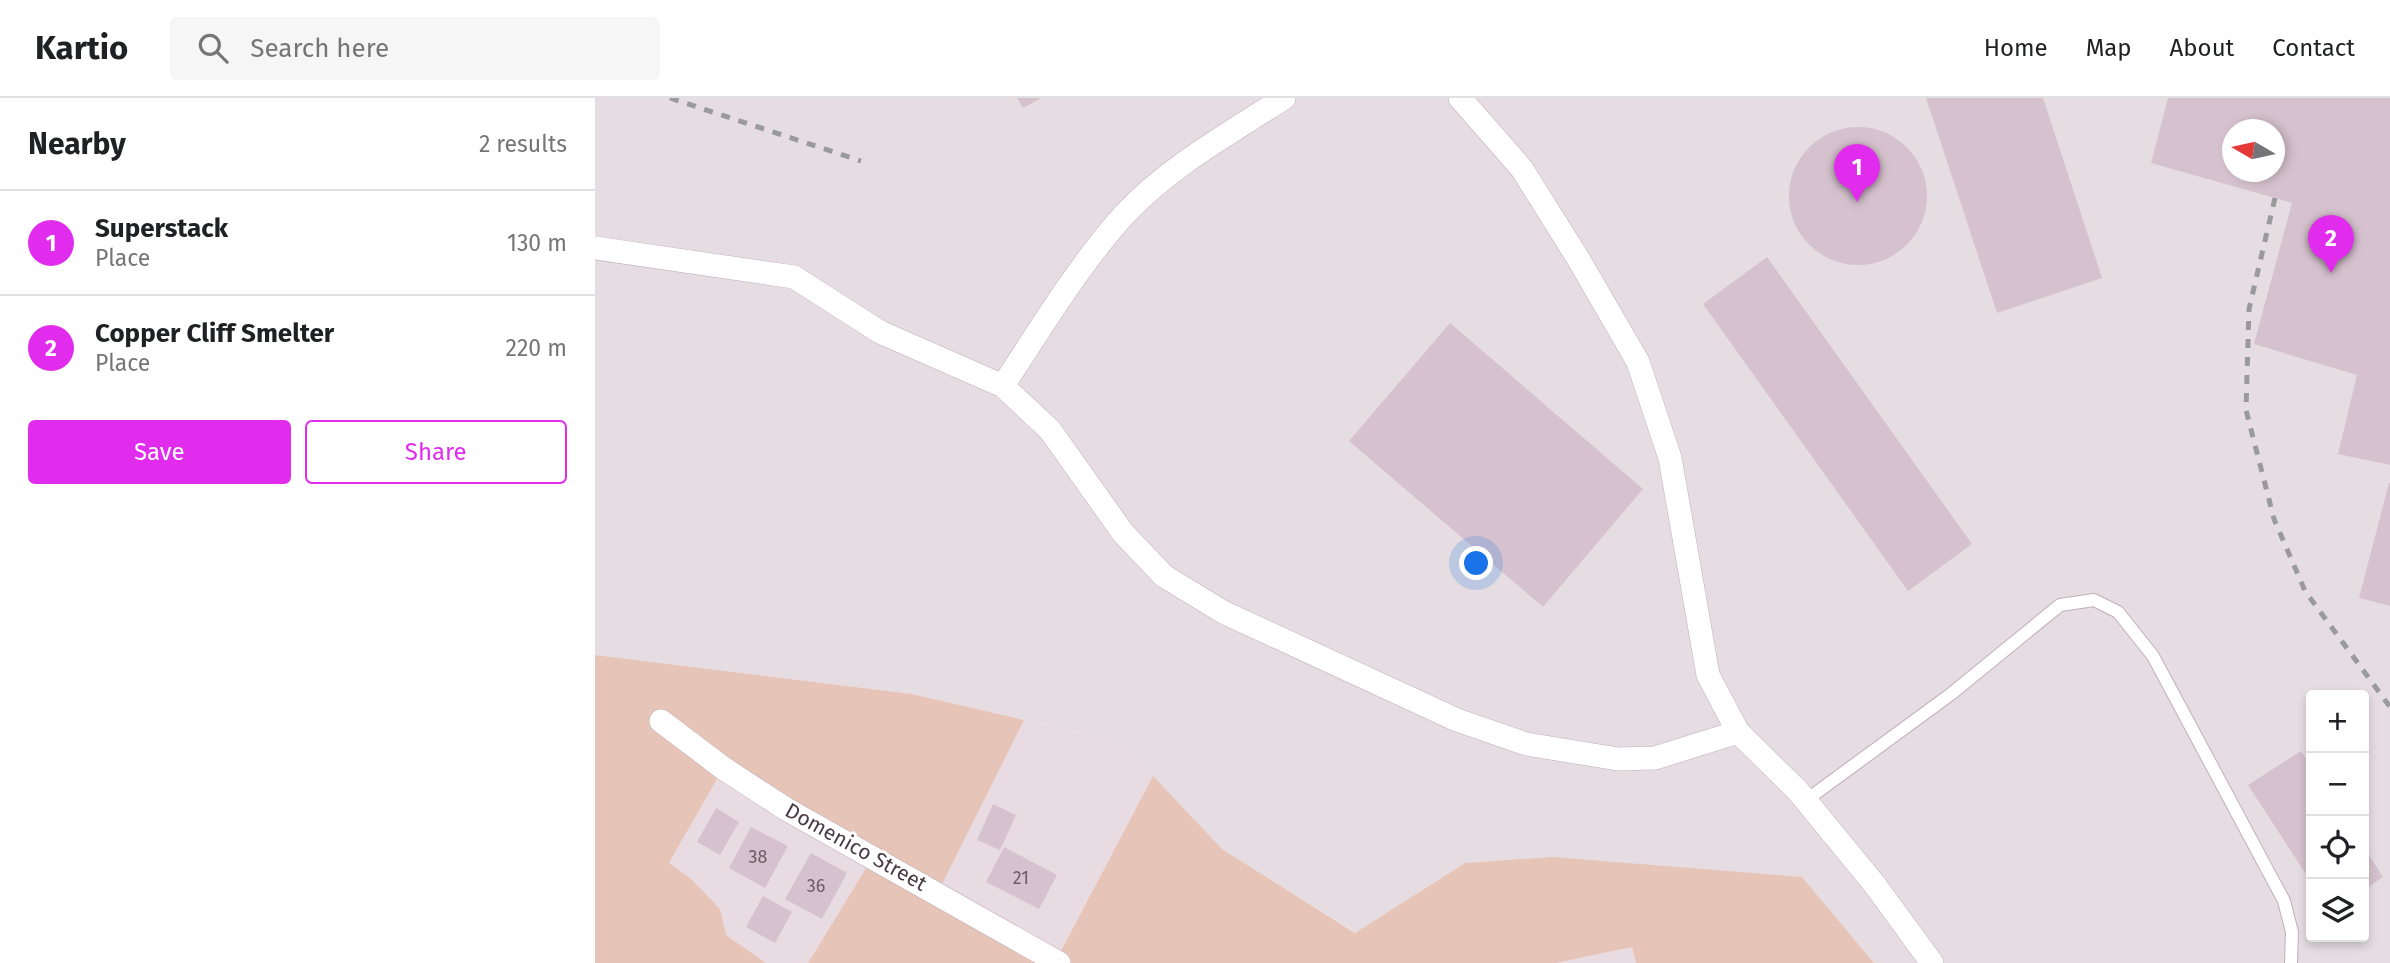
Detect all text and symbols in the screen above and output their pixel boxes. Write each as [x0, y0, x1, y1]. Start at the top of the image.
search box [170, 17, 660, 80]
text: Kartio [35, 28, 128, 68]
icon: search [194, 29, 232, 67]
text: Search here [250, 33, 389, 64]
text: Home [1984, 34, 2048, 62]
text: Map [2086, 34, 2132, 62]
text: About [2170, 34, 2234, 62]
text: Contact [2272, 34, 2355, 62]
north arrow [2222, 119, 2285, 182]
text: Nearby [28, 126, 126, 162]
text: 2 results [479, 130, 567, 158]
pin: 1 [1834, 144, 1880, 202]
text: Superstack [95, 213, 228, 244]
pin: 2 [2308, 215, 2354, 273]
text: 1 [46, 229, 56, 257]
text: 130 m [507, 229, 567, 257]
text: Place [95, 244, 150, 272]
text: Copper Cliff Smelter [95, 318, 334, 349]
text: 2 [45, 334, 57, 362]
text: 220 m [506, 334, 567, 362]
text: Place [95, 349, 150, 377]
button: Save [28, 420, 291, 484]
button: Share [305, 420, 567, 484]
your location [1459, 546, 1493, 580]
map controls [2306, 690, 2369, 942]
button: + [2306, 690, 2369, 753]
button: − [2306, 753, 2369, 816]
street label: Domenico Street [781, 797, 932, 897]
button: locate [2306, 816, 2369, 879]
house number: 38 [749, 846, 768, 868]
house number: 21 [1013, 867, 1029, 889]
house number: 36 [807, 875, 825, 897]
button: layers [2306, 879, 2369, 942]

